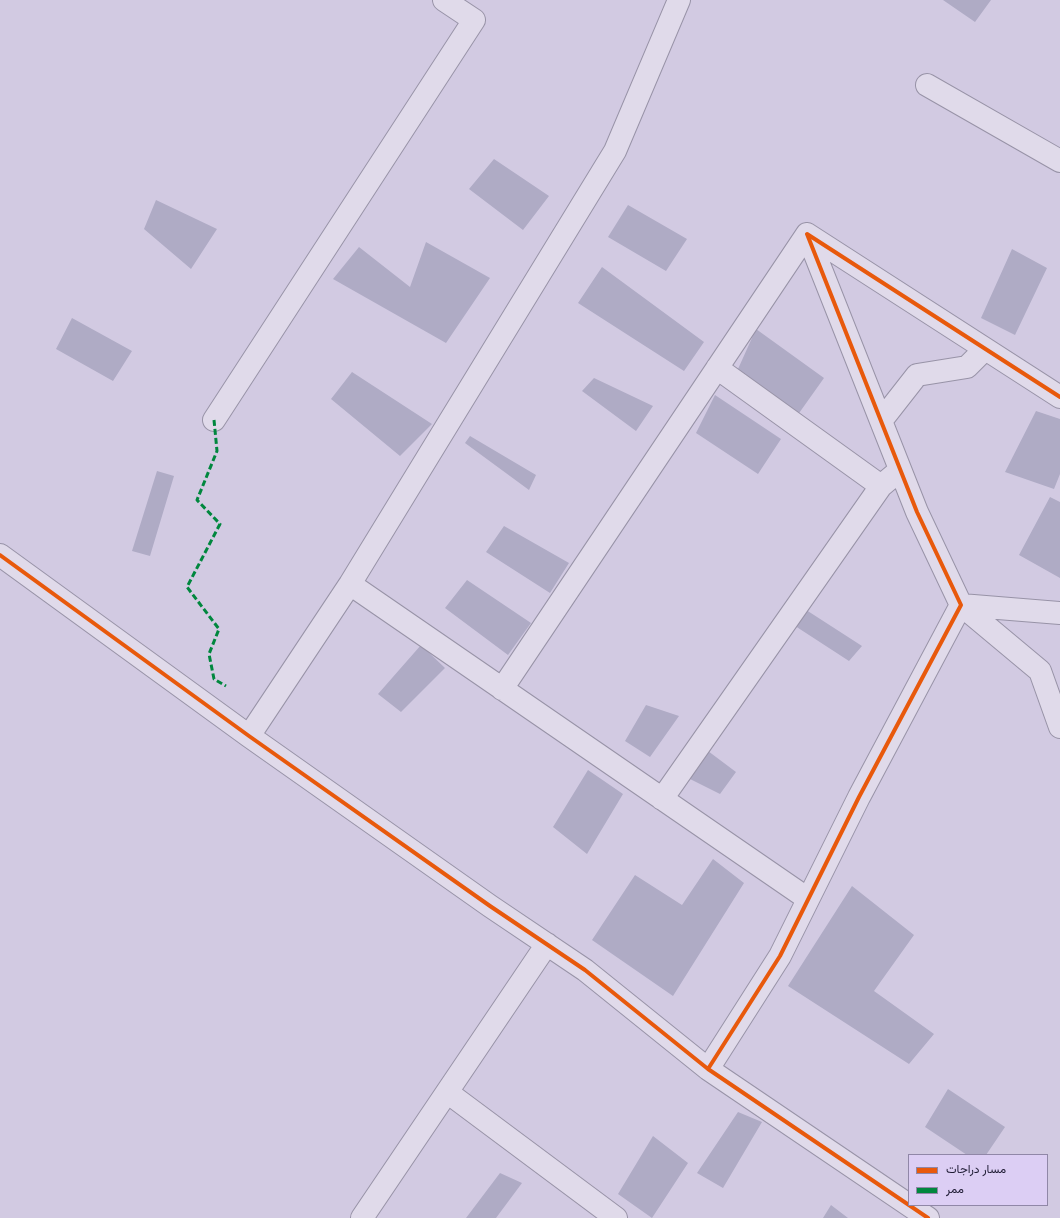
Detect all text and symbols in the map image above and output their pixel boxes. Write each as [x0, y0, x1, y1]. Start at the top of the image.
legend [908, 1154, 1048, 1206]
text: مسار دراجات [946, 1162, 1006, 1176]
text: ممر [946, 1182, 964, 1196]

